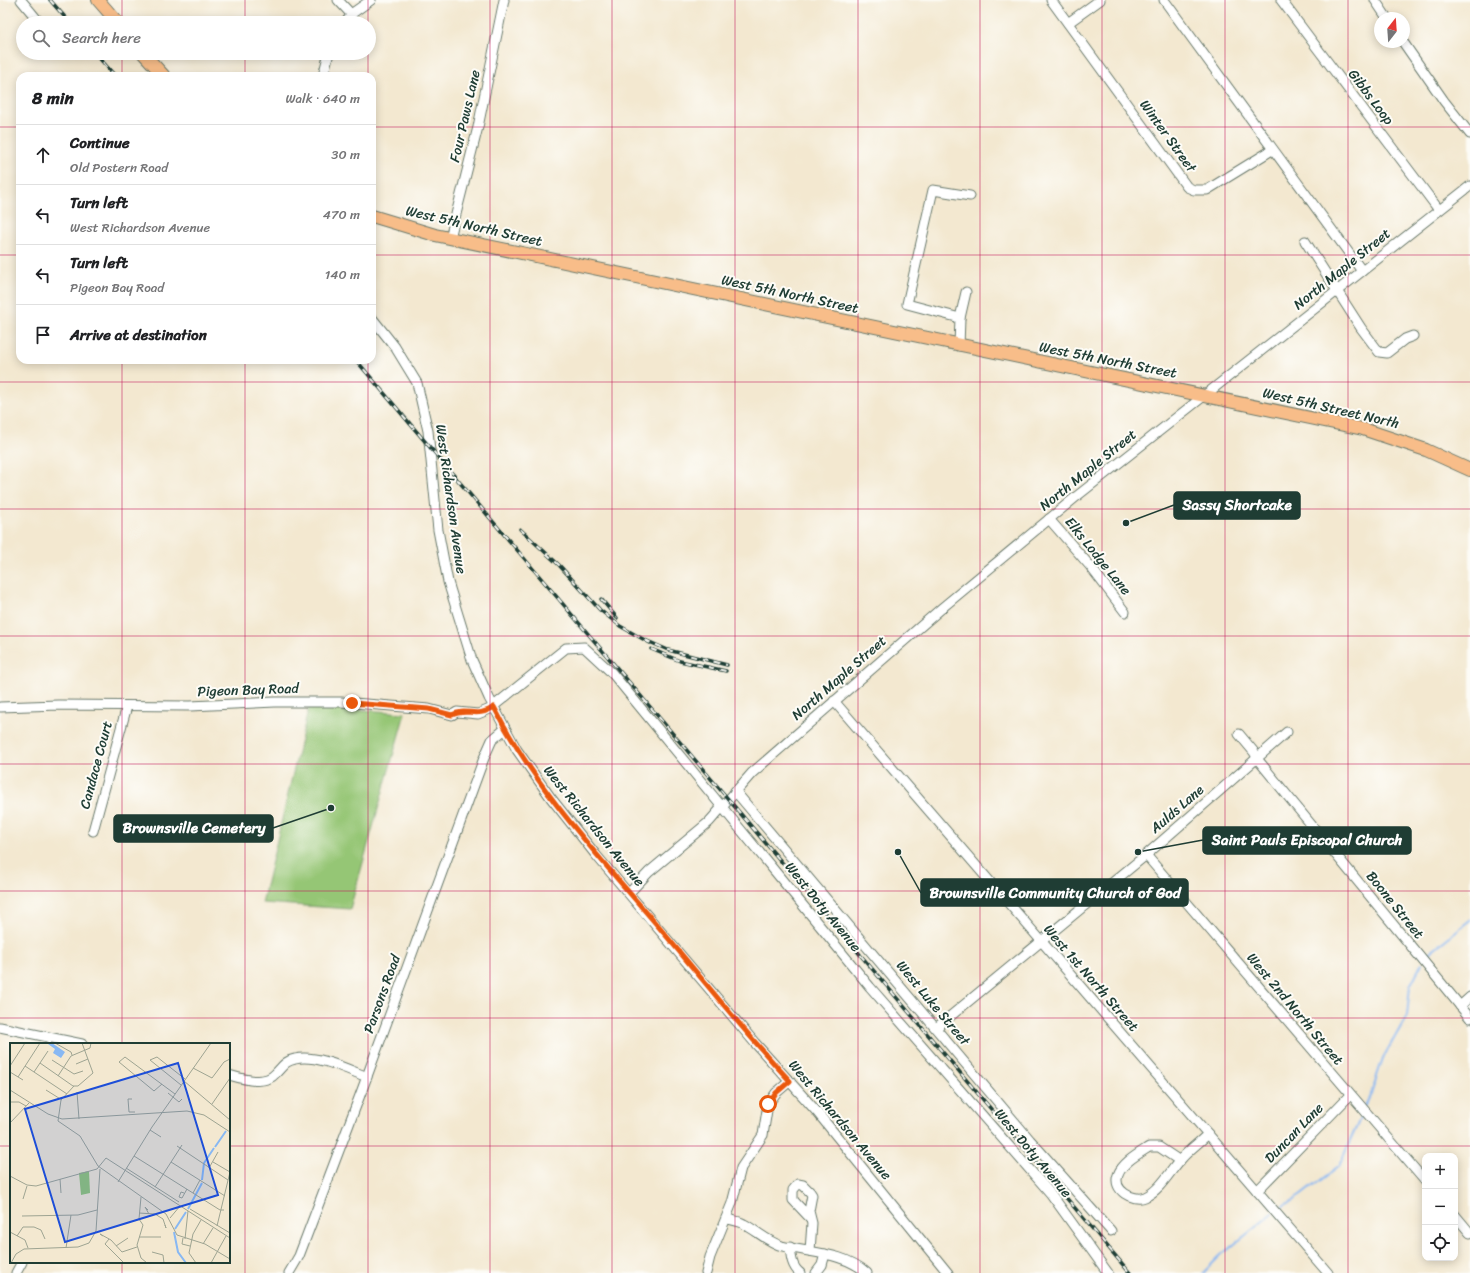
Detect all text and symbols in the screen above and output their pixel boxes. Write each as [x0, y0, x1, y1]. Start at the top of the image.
north arrow [1374, 12, 1410, 48]
search box [16, 16, 376, 60]
text: Search here [62, 25, 141, 51]
icon: search [30, 27, 52, 49]
street label: Gibbs Loop [1341, 64, 1401, 131]
street label: Four Paws Lane [442, 67, 488, 165]
text: 8 min [32, 83, 74, 113]
text: Walk · 640 m [286, 87, 360, 110]
street label: Winter Street [1133, 94, 1204, 179]
text: Continue [70, 130, 130, 156]
text: 30 m [331, 143, 360, 166]
icon: ahead [32, 144, 54, 166]
text: Old Postern Road [70, 156, 168, 179]
text: Turn left [70, 190, 128, 216]
street label: West 5th North Street [403, 198, 545, 254]
text: 470 m [323, 203, 360, 226]
icon: left [32, 204, 54, 226]
text: West Richardson Avenue [70, 216, 210, 239]
street label: North Maple Street [1288, 222, 1396, 316]
text: Turn left [70, 250, 128, 276]
text: 140 m [325, 263, 360, 286]
icon: left [32, 264, 54, 286]
street label: West 5th North Street [719, 267, 861, 321]
text: Pigeon Bay Road [70, 276, 164, 299]
text: Arrive at destination [70, 322, 207, 348]
icon: arrive [32, 324, 54, 346]
street label: West 5th North Street [1037, 334, 1179, 386]
street label: West 5th Street North [1260, 380, 1402, 436]
street label: West Richardson Avenue [428, 423, 474, 575]
street label: North Maple Street [1034, 423, 1142, 517]
callout: Sassy Shortcake [1174, 492, 1300, 519]
text: Sassy Shortcake [1181, 492, 1293, 518]
street label: Elks Lodge Lane [1058, 511, 1138, 601]
street label: North Maple Street [786, 629, 892, 727]
street label: Pigeon Bay Road [197, 676, 301, 704]
route end [343, 694, 361, 712]
street label: Candace Court [72, 718, 120, 812]
street label: West Richardson Avenue [537, 759, 651, 893]
street label: Aulds Lane [1143, 778, 1210, 840]
callout: Brownsville Cemetery [114, 815, 273, 842]
text: Brownsville Cemetery [123, 815, 267, 841]
callout: Saint Pauls Episcopal Church [1203, 827, 1411, 854]
text: Saint Pauls Episcopal Church [1211, 827, 1403, 853]
street label: West Doty Avenue [778, 856, 868, 958]
street label: Boone Street [1359, 865, 1431, 945]
callout: Brownsville Community Church of God [921, 879, 1188, 906]
text: Brownsville Community Church of God [929, 880, 1183, 906]
street label: West 1st North Street [1037, 918, 1145, 1038]
street label: West 2nd North Street [1240, 947, 1350, 1071]
street label: Parsons Road [356, 950, 408, 1037]
street label: West Luke Street [890, 955, 977, 1052]
inset map [10, 1043, 230, 1263]
street label: West Richardson Avenue [782, 1054, 898, 1186]
route start [759, 1095, 777, 1113]
street label: Duncan Lane [1258, 1097, 1330, 1169]
street label: West Doty Avenue [988, 1102, 1078, 1204]
map controls [1422, 1153, 1458, 1261]
button: + [1422, 1153, 1458, 1189]
button: − [1422, 1189, 1458, 1225]
button: locate [1422, 1225, 1458, 1261]

